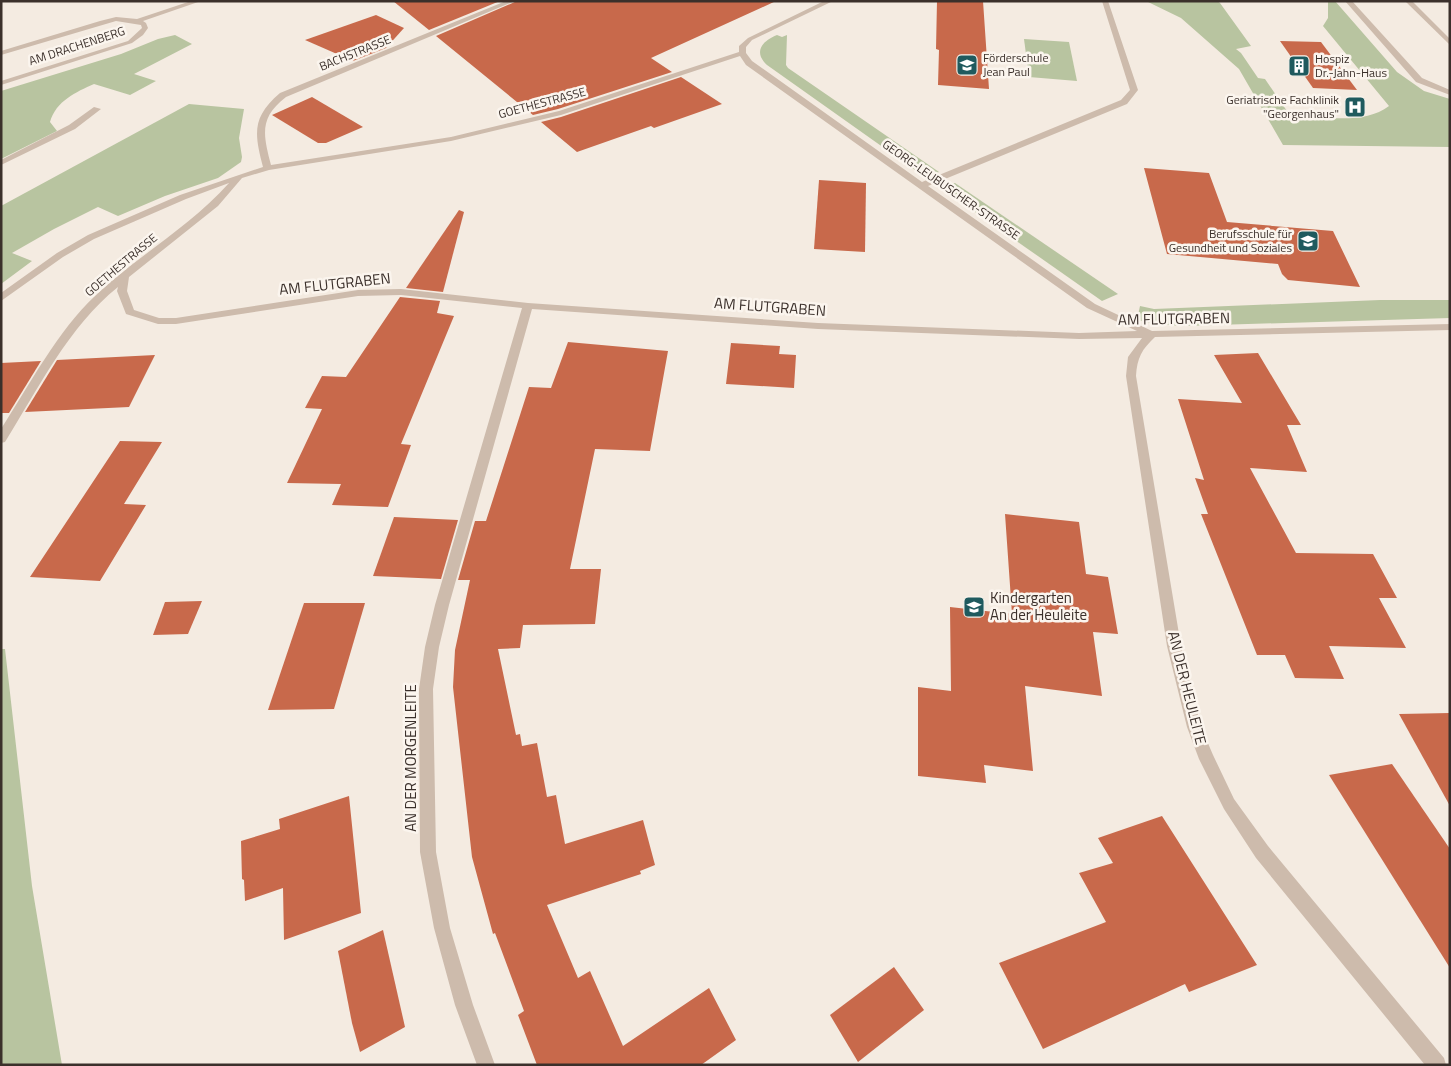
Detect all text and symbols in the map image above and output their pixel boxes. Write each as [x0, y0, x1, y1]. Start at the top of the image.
street label: AM DRACHENBERG [26, 21, 127, 70]
street label: BACHSTRASSE [316, 29, 394, 76]
place label: Förderschule Jean Paul [983, 48, 1048, 81]
place label: Hospiz Dr.-Jahn-Haus [1315, 49, 1387, 82]
school or university icon: Förderschule Jean Paul [955, 53, 979, 77]
building icon: Hospiz Dr.-Jahn-Haus [1287, 54, 1311, 78]
street label: GOETHESTRASSE [496, 82, 588, 123]
place label: Geriatrische Fachklinik "Georgenhaus" [1226, 90, 1339, 123]
hospital icon: Geriatrische Fachklinik "Georgenhaus" [1343, 95, 1367, 119]
street label: GEORG-LEUBUSCHER-STRASSE [879, 135, 1024, 245]
place label: Berufsschule für Gesundheit und Soziales [1169, 224, 1292, 257]
street label: GOETHESTRASSE [80, 228, 161, 301]
school or university icon: Berufsschule für Gesundheit und Soziales [1296, 229, 1320, 253]
street label: AM FLUTGRABEN [278, 266, 392, 301]
street label: AM FLUTGRABEN [713, 291, 827, 322]
street label: AM FLUTGRABEN [1118, 306, 1230, 331]
place label: Kindergarten An der Heuleite [990, 586, 1087, 626]
school or university icon: Kindergarten An der Heuleite [962, 595, 986, 619]
street label: AN DER HEULEITE [1162, 629, 1213, 747]
street label: AN DER MORGENLEITE [399, 684, 422, 832]

